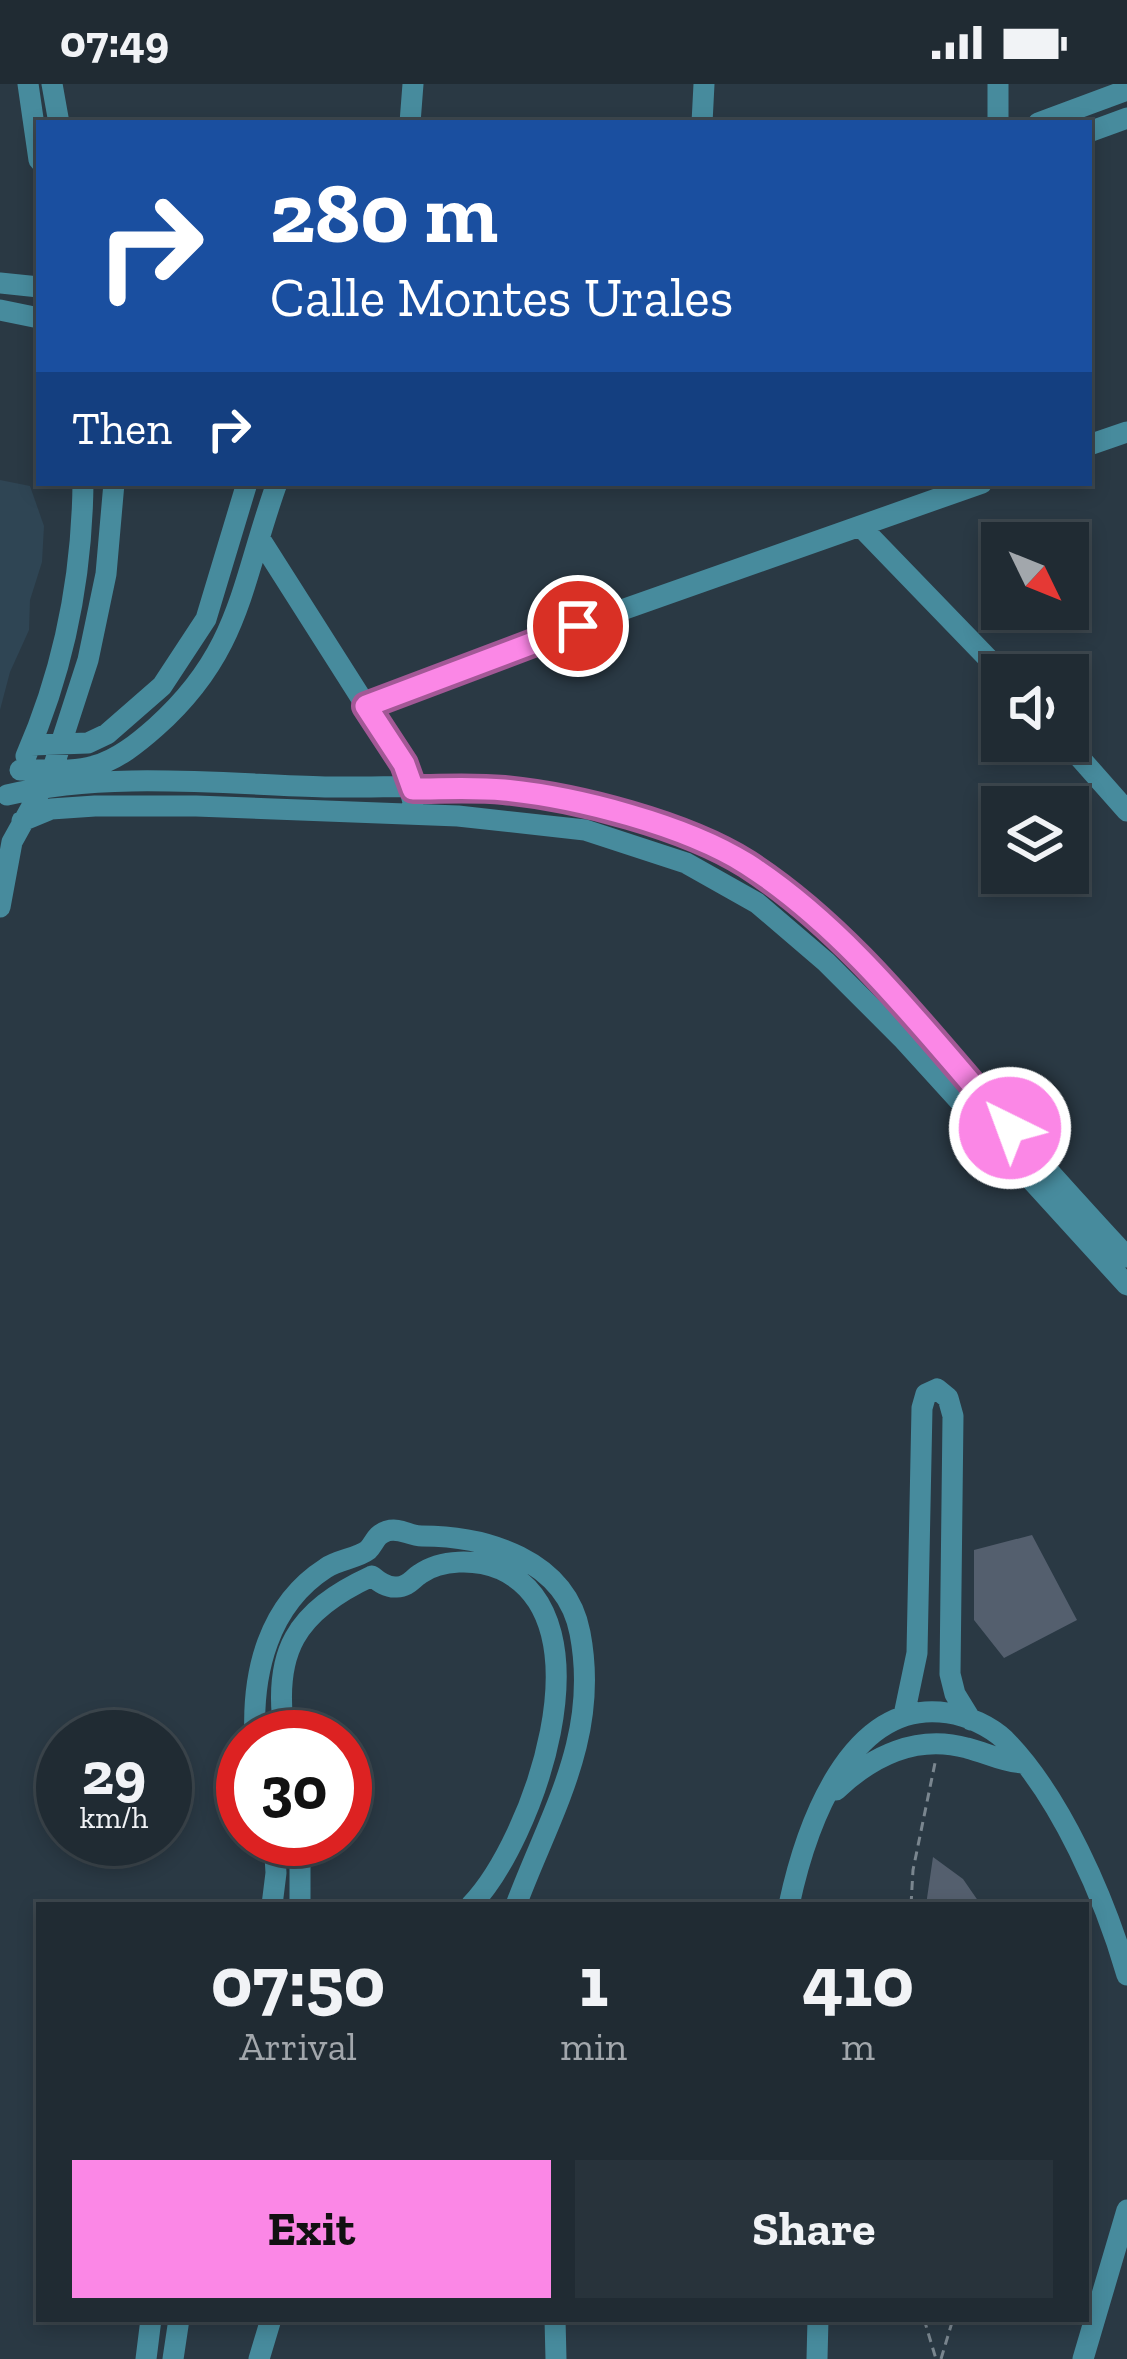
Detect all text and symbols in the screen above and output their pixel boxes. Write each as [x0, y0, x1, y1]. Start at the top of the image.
text: 07:49 [60, 15, 169, 69]
text: 280 m [270, 163, 498, 264]
icon: right [72, 168, 228, 324]
text: Calle Montes Urales [270, 265, 733, 330]
icon: right [196, 396, 262, 462]
text: Then [72, 402, 172, 456]
north arrow [981, 522, 1089, 630]
map controls [981, 522, 1089, 894]
pin [527, 575, 629, 677]
icon: arrive [545, 593, 611, 659]
button: sound [981, 654, 1089, 762]
button: layers [981, 786, 1089, 894]
position arrow [947, 1065, 1073, 1191]
speed limit sign: 30 [216, 1710, 372, 1866]
text: 29 [82, 1737, 146, 1809]
text: km/h [80, 1800, 148, 1836]
text: 07:50 [211, 1938, 385, 2024]
text: 1 [579, 1938, 608, 2024]
text: 410 [802, 1938, 914, 2024]
text: Arrival [239, 2023, 357, 2070]
text: min [560, 2023, 627, 2070]
text: m [841, 2023, 875, 2070]
button: Exit [72, 2160, 551, 2298]
button: Share [575, 2160, 1053, 2298]

